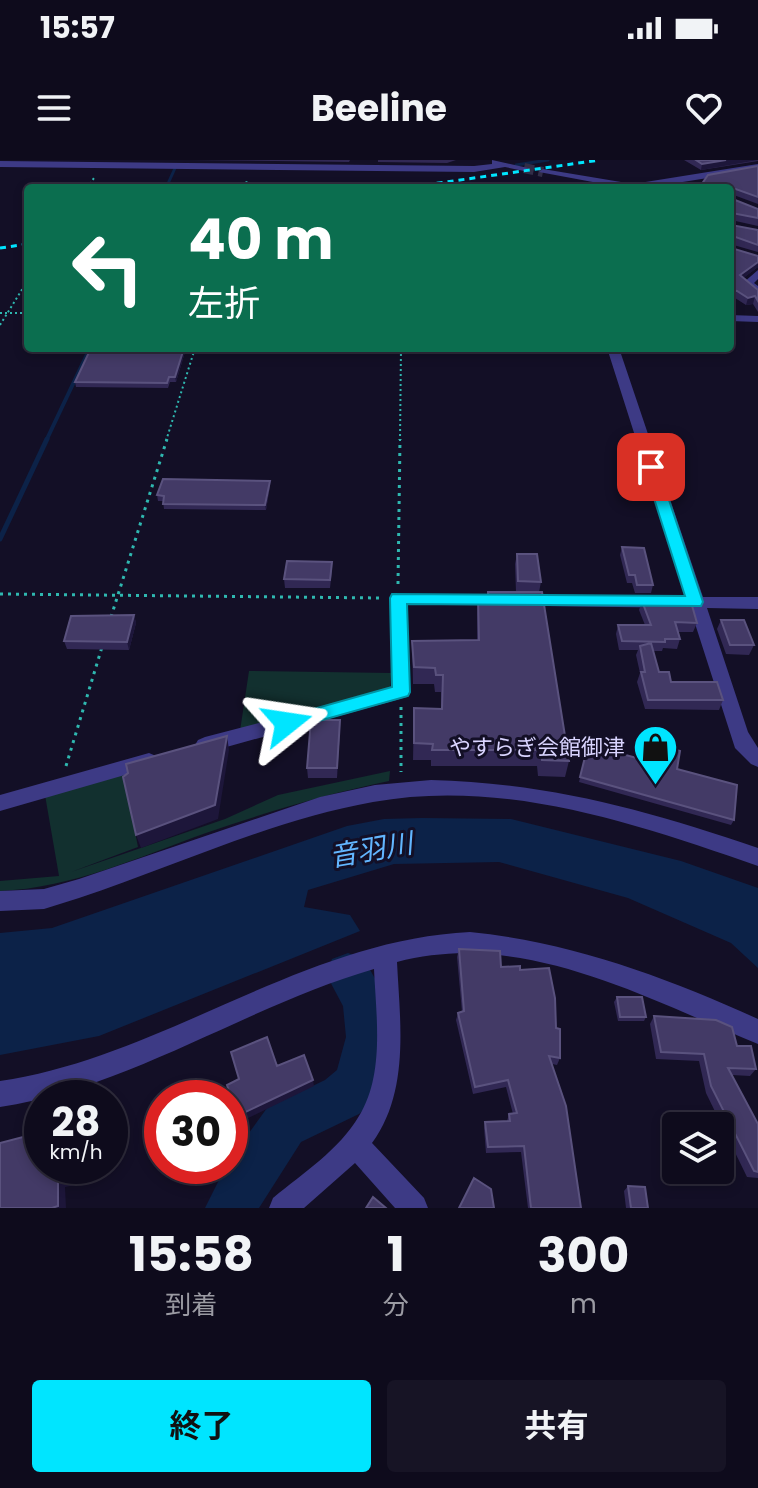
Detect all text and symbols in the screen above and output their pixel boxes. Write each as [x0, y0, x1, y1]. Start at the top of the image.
text: 15:57 [40, 6, 115, 49]
text: Beeline [311, 83, 447, 134]
icon: menu [32, 86, 76, 130]
icon: heart [682, 86, 726, 130]
text: 40 m [188, 200, 334, 279]
icon: left [56, 216, 160, 320]
text: 左折 [188, 278, 260, 329]
pin [617, 433, 685, 501]
icon: arrive [629, 445, 673, 489]
position arrow [245, 681, 329, 765]
shop icon: やすらぎ会館御津 [632, 723, 680, 786]
place label: やすらぎ会館御津 [449, 732, 625, 763]
water label: 音羽川 [326, 823, 419, 876]
speed limit sign: 30 [144, 1080, 248, 1184]
text: 28 [52, 1094, 100, 1150]
map controls [662, 1112, 734, 1184]
button: layers [662, 1112, 734, 1184]
text: km/h [49, 1138, 103, 1166]
text: 15:58 [129, 1221, 254, 1288]
text: 1 [387, 1221, 405, 1288]
text: 300 [538, 1222, 629, 1289]
text: m [570, 1286, 597, 1322]
text: 到着 [165, 1287, 217, 1323]
text: 分 [383, 1287, 409, 1323]
button: 終了 [32, 1380, 371, 1472]
button: 共有 [387, 1380, 726, 1472]

